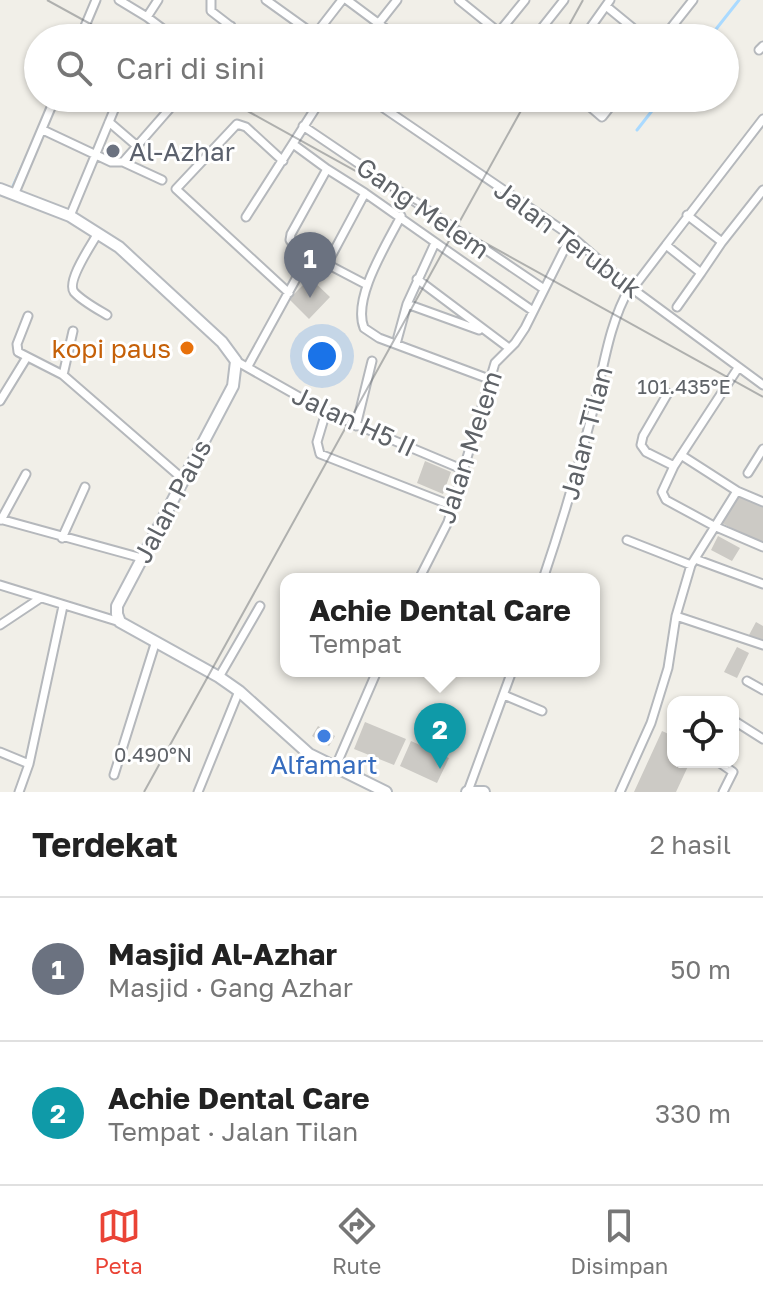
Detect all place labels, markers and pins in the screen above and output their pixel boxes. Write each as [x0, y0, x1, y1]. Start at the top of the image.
place label: Al-Azhar [129, 136, 235, 167]
marker: Al-Azhar [104, 142, 122, 160]
pin: 1 [284, 232, 336, 298]
place label: kopi paus [52, 333, 171, 364]
marker: kopi paus [178, 339, 196, 357]
pin: 2 [414, 703, 466, 769]
marker: Alfamart [315, 727, 333, 745]
place label: Alfamart [270, 749, 378, 780]

